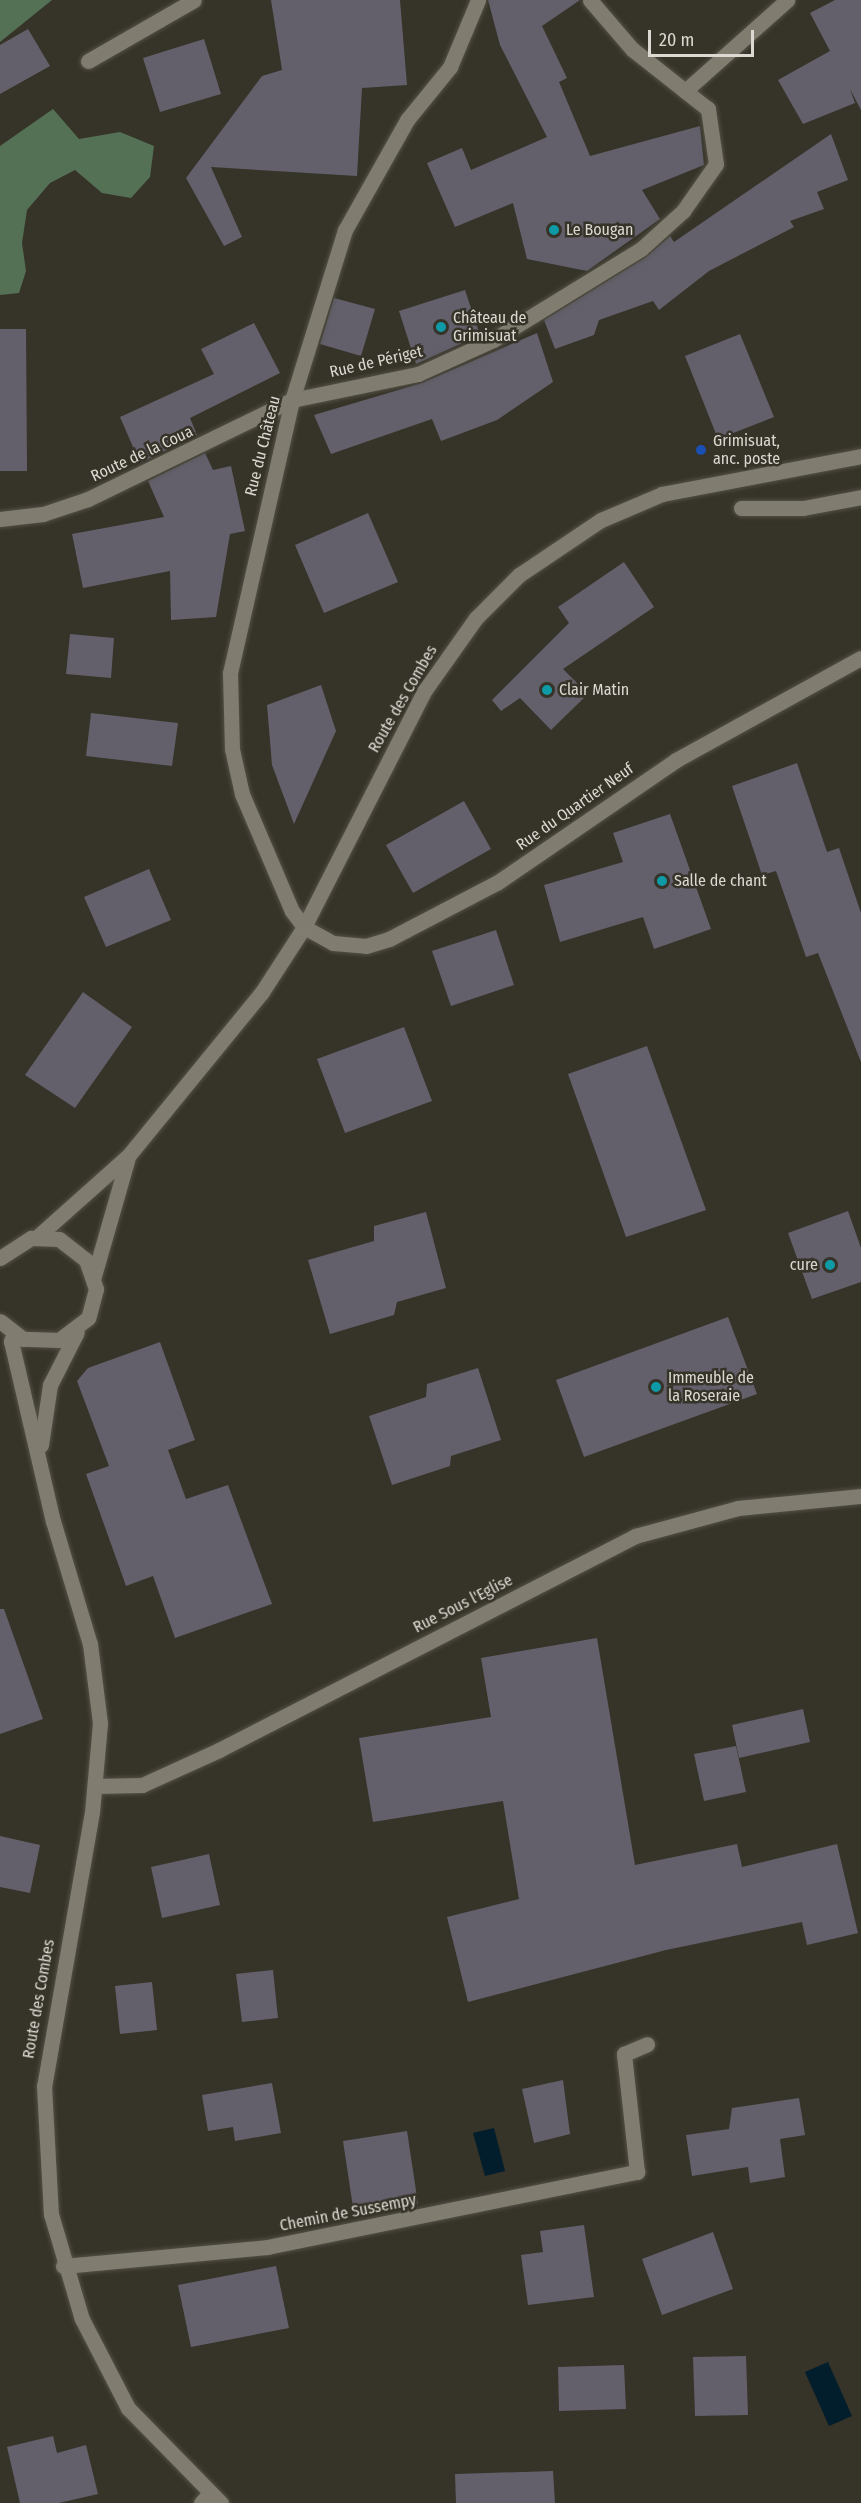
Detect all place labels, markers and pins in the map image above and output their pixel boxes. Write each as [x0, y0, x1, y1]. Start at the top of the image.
place label: Le Bougan [566, 220, 633, 240]
marker: Le Bougan [547, 223, 561, 237]
place label: Château de Grimisuat [453, 308, 526, 346]
marker: Château de Grimisuat [434, 320, 448, 334]
place label: Grimisuat, anc. poste [713, 431, 780, 469]
marker: Grimisuat, anc. poste [694, 443, 708, 457]
place label: Clair Matin [559, 680, 629, 700]
marker: Clair Matin [540, 683, 554, 697]
place label: Salle de chant [674, 871, 767, 891]
marker: Salle de chant [655, 874, 669, 888]
place label: cure [790, 1255, 818, 1275]
marker: cure [823, 1258, 837, 1272]
place label: Immeuble de la Roseraie [668, 1368, 754, 1406]
marker: Immeuble de la Roseraie [649, 1380, 663, 1394]

